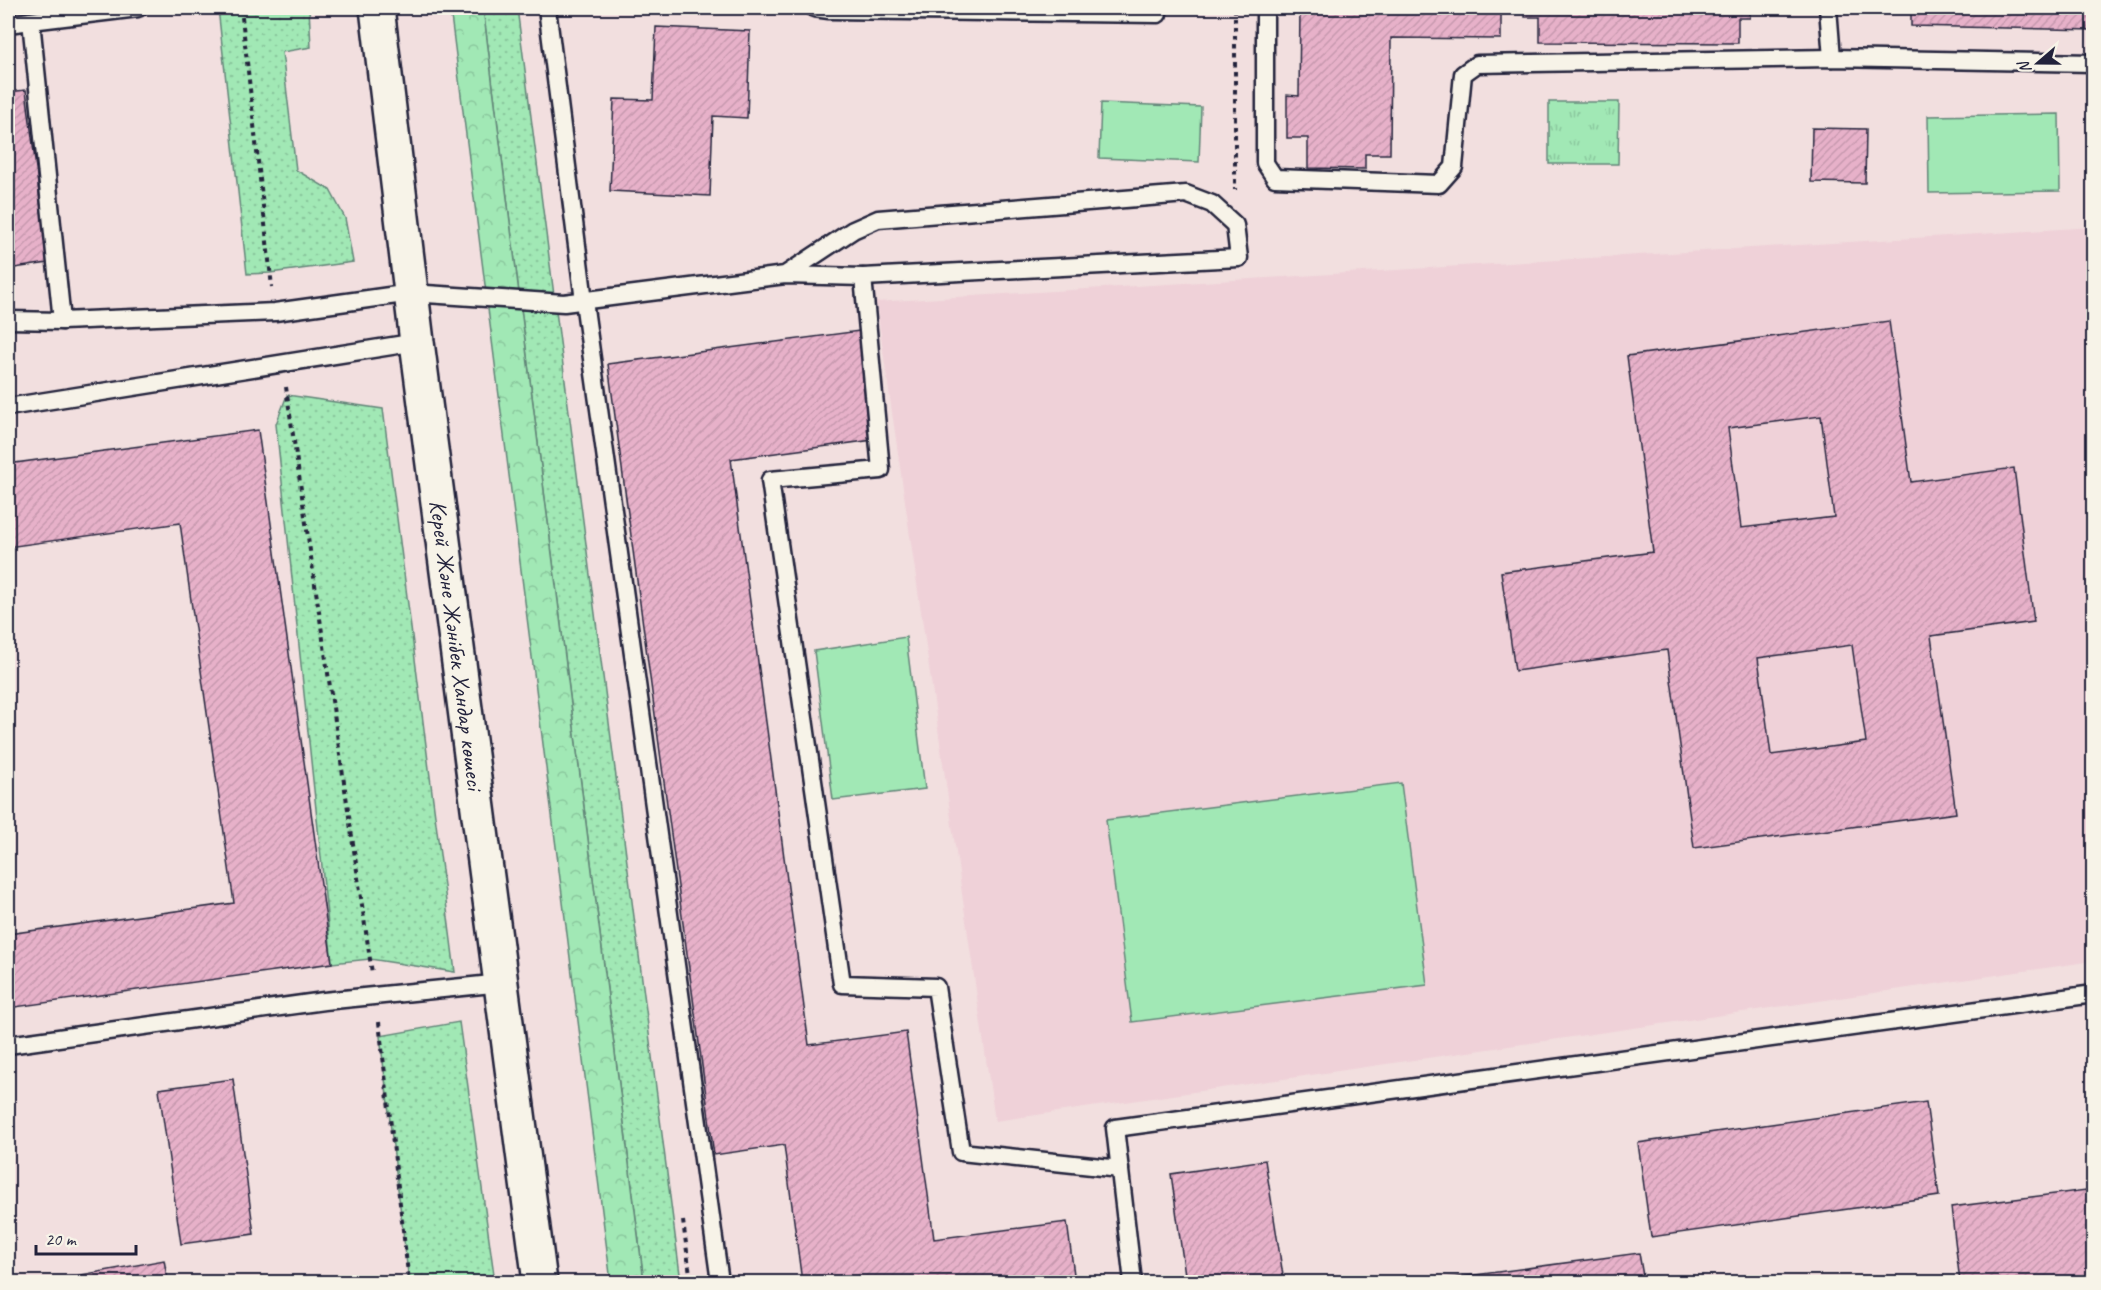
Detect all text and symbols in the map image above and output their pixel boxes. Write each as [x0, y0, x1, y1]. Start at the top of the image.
north arrow [2008, 33, 2068, 93]
text: N [2013, 57, 2036, 76]
street label: Керей Және Жәнібек Хандар көшесі [423, 498, 491, 794]
scale bar [36, 1218, 136, 1256]
text: 20 m [45, 1228, 78, 1250]

